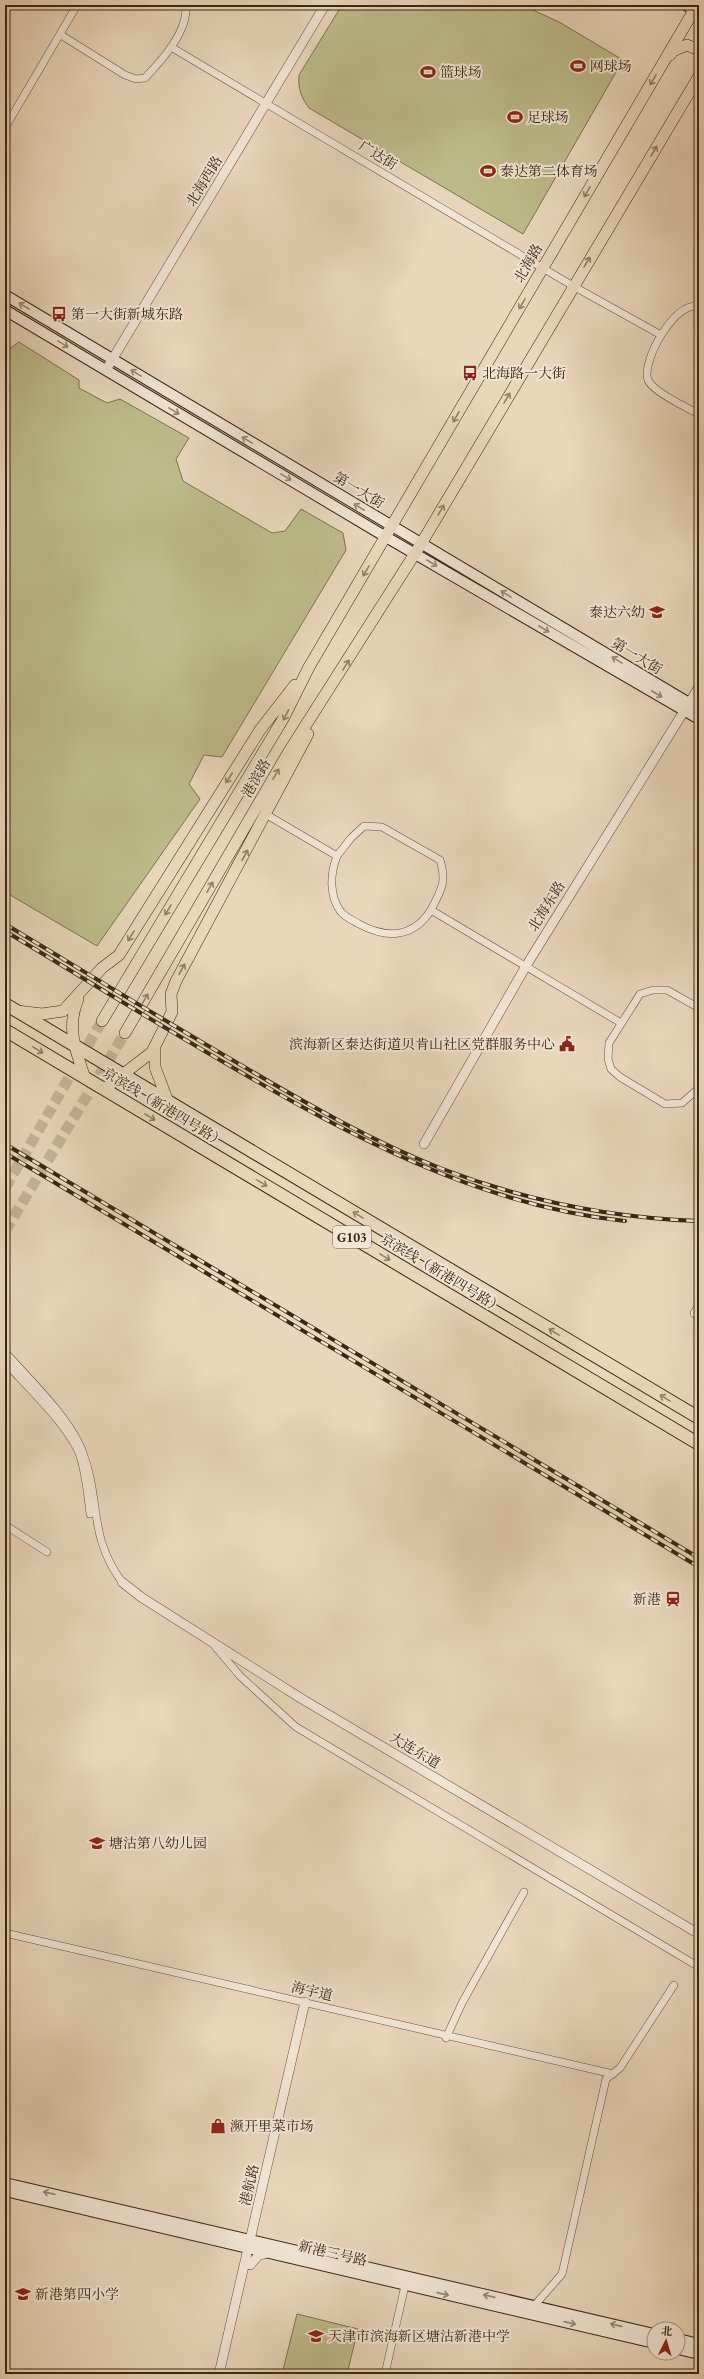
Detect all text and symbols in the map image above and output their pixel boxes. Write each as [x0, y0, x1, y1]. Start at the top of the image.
sports icon: 网球场 [569, 57, 587, 75]
place label: 网球场 [590, 57, 632, 75]
sports icon: 篮球场 [419, 63, 437, 81]
place label: 篮球场 [440, 63, 482, 81]
one-way arrow [649, 74, 657, 86]
sports icon: 足球场 [506, 108, 524, 126]
place label: 足球场 [527, 108, 569, 126]
street label: 广达街 [355, 136, 401, 174]
one-way arrow [651, 145, 659, 157]
street label: 北海西路 [182, 152, 226, 210]
sports icon: 泰达第二体育场 [479, 162, 497, 180]
place label: 泰达第二体育场 [500, 162, 598, 180]
one-way arrow [583, 186, 591, 198]
street label: 北海路 [510, 240, 546, 286]
one-way arrow [584, 256, 592, 268]
one-way arrow [517, 298, 525, 310]
one-way arrow [18, 302, 30, 310]
bus stop icon: 第一大街新城东路 [50, 305, 68, 323]
place label: 第一大街新城东路 [71, 305, 183, 323]
one-way arrow [57, 340, 68, 348]
bus stop icon: 北海路一大街 [461, 364, 479, 382]
place label: 北海路一大街 [482, 364, 566, 382]
one-way arrow [130, 369, 142, 377]
one-way arrow [503, 392, 511, 404]
one-way arrow [168, 407, 180, 415]
one-way arrow [452, 411, 460, 423]
one-way arrow [241, 435, 253, 443]
street label: 第一大街 [330, 468, 388, 512]
one-way arrow [280, 474, 292, 482]
one-way arrow [353, 502, 365, 510]
one-way arrow [437, 504, 445, 516]
one-way arrow [426, 560, 438, 568]
one-way arrow [362, 565, 370, 576]
one-way arrow [500, 589, 512, 597]
place label: 泰达六幼 [589, 603, 645, 621]
school or university icon: 泰达六幼 [648, 603, 666, 621]
one-way arrow [538, 625, 550, 633]
street label: 第一大街 [608, 634, 666, 678]
one-way arrow [611, 656, 623, 664]
one-way arrow [342, 659, 350, 671]
one-way arrow [651, 690, 663, 698]
one-way arrow [281, 708, 289, 720]
street label: 港滨路 [238, 755, 274, 801]
one-way arrow [272, 769, 280, 781]
one-way arrow [225, 772, 233, 783]
one-way arrow [241, 849, 249, 861]
street label: 北海东路 [524, 877, 568, 935]
one-way arrow [207, 881, 215, 893]
one-way arrow [164, 904, 172, 915]
one-way arrow [126, 930, 134, 942]
one-way arrow [179, 963, 187, 975]
one-way arrow [141, 993, 149, 1005]
place label: 滨海新区泰达街道贝肯山社区党群服务中心 [289, 1035, 555, 1053]
public building icon: 滨海新区泰达街道贝肯山社区党群服务中心 [558, 1035, 576, 1053]
one-way arrow [32, 1046, 43, 1054]
street label: 京滨线（新港四号路） [99, 1063, 229, 1151]
one-way arrow [144, 1113, 156, 1121]
one-way arrow [256, 1180, 268, 1188]
one-way arrow [353, 1211, 364, 1219]
road number: G103 [333, 1226, 371, 1248]
street label: 京滨线（新港四号路） [377, 1229, 507, 1317]
one-way arrow [379, 1254, 391, 1262]
one-way arrow [548, 1327, 560, 1335]
one-way arrow [660, 1394, 672, 1402]
place label: 新港 [633, 1590, 661, 1608]
station icon: 新港 [664, 1590, 682, 1608]
street label: 大连东道 [386, 1728, 444, 1772]
school or university icon: 塘沽第八幼儿园 [88, 1834, 106, 1852]
place label: 塘沽第八幼儿园 [109, 1834, 207, 1852]
street label: 海宇道 [290, 1978, 334, 2004]
shop icon: 濒开里菜市场 [209, 2117, 227, 2135]
place label: 濒开里菜市场 [230, 2117, 314, 2135]
street label: 港航路 [236, 2163, 262, 2207]
one-way arrow [43, 2188, 56, 2196]
street label: 新港三号路 [297, 2236, 369, 2270]
school or university icon: 新港第四小学 [14, 2285, 32, 2303]
place label: 新港第四小学 [35, 2285, 119, 2303]
one-way arrow [437, 2290, 450, 2298]
one-way arrow [483, 2291, 496, 2299]
one-way arrow [563, 2320, 576, 2328]
one-way arrow [610, 2320, 623, 2328]
north arrow [646, 2321, 686, 2361]
text: 北 [661, 2324, 673, 2338]
school or university icon: 天津市滨海新区塘沽新港中学 [307, 2327, 325, 2345]
place label: 天津市滨海新区塘沽新港中学 [328, 2327, 510, 2345]

